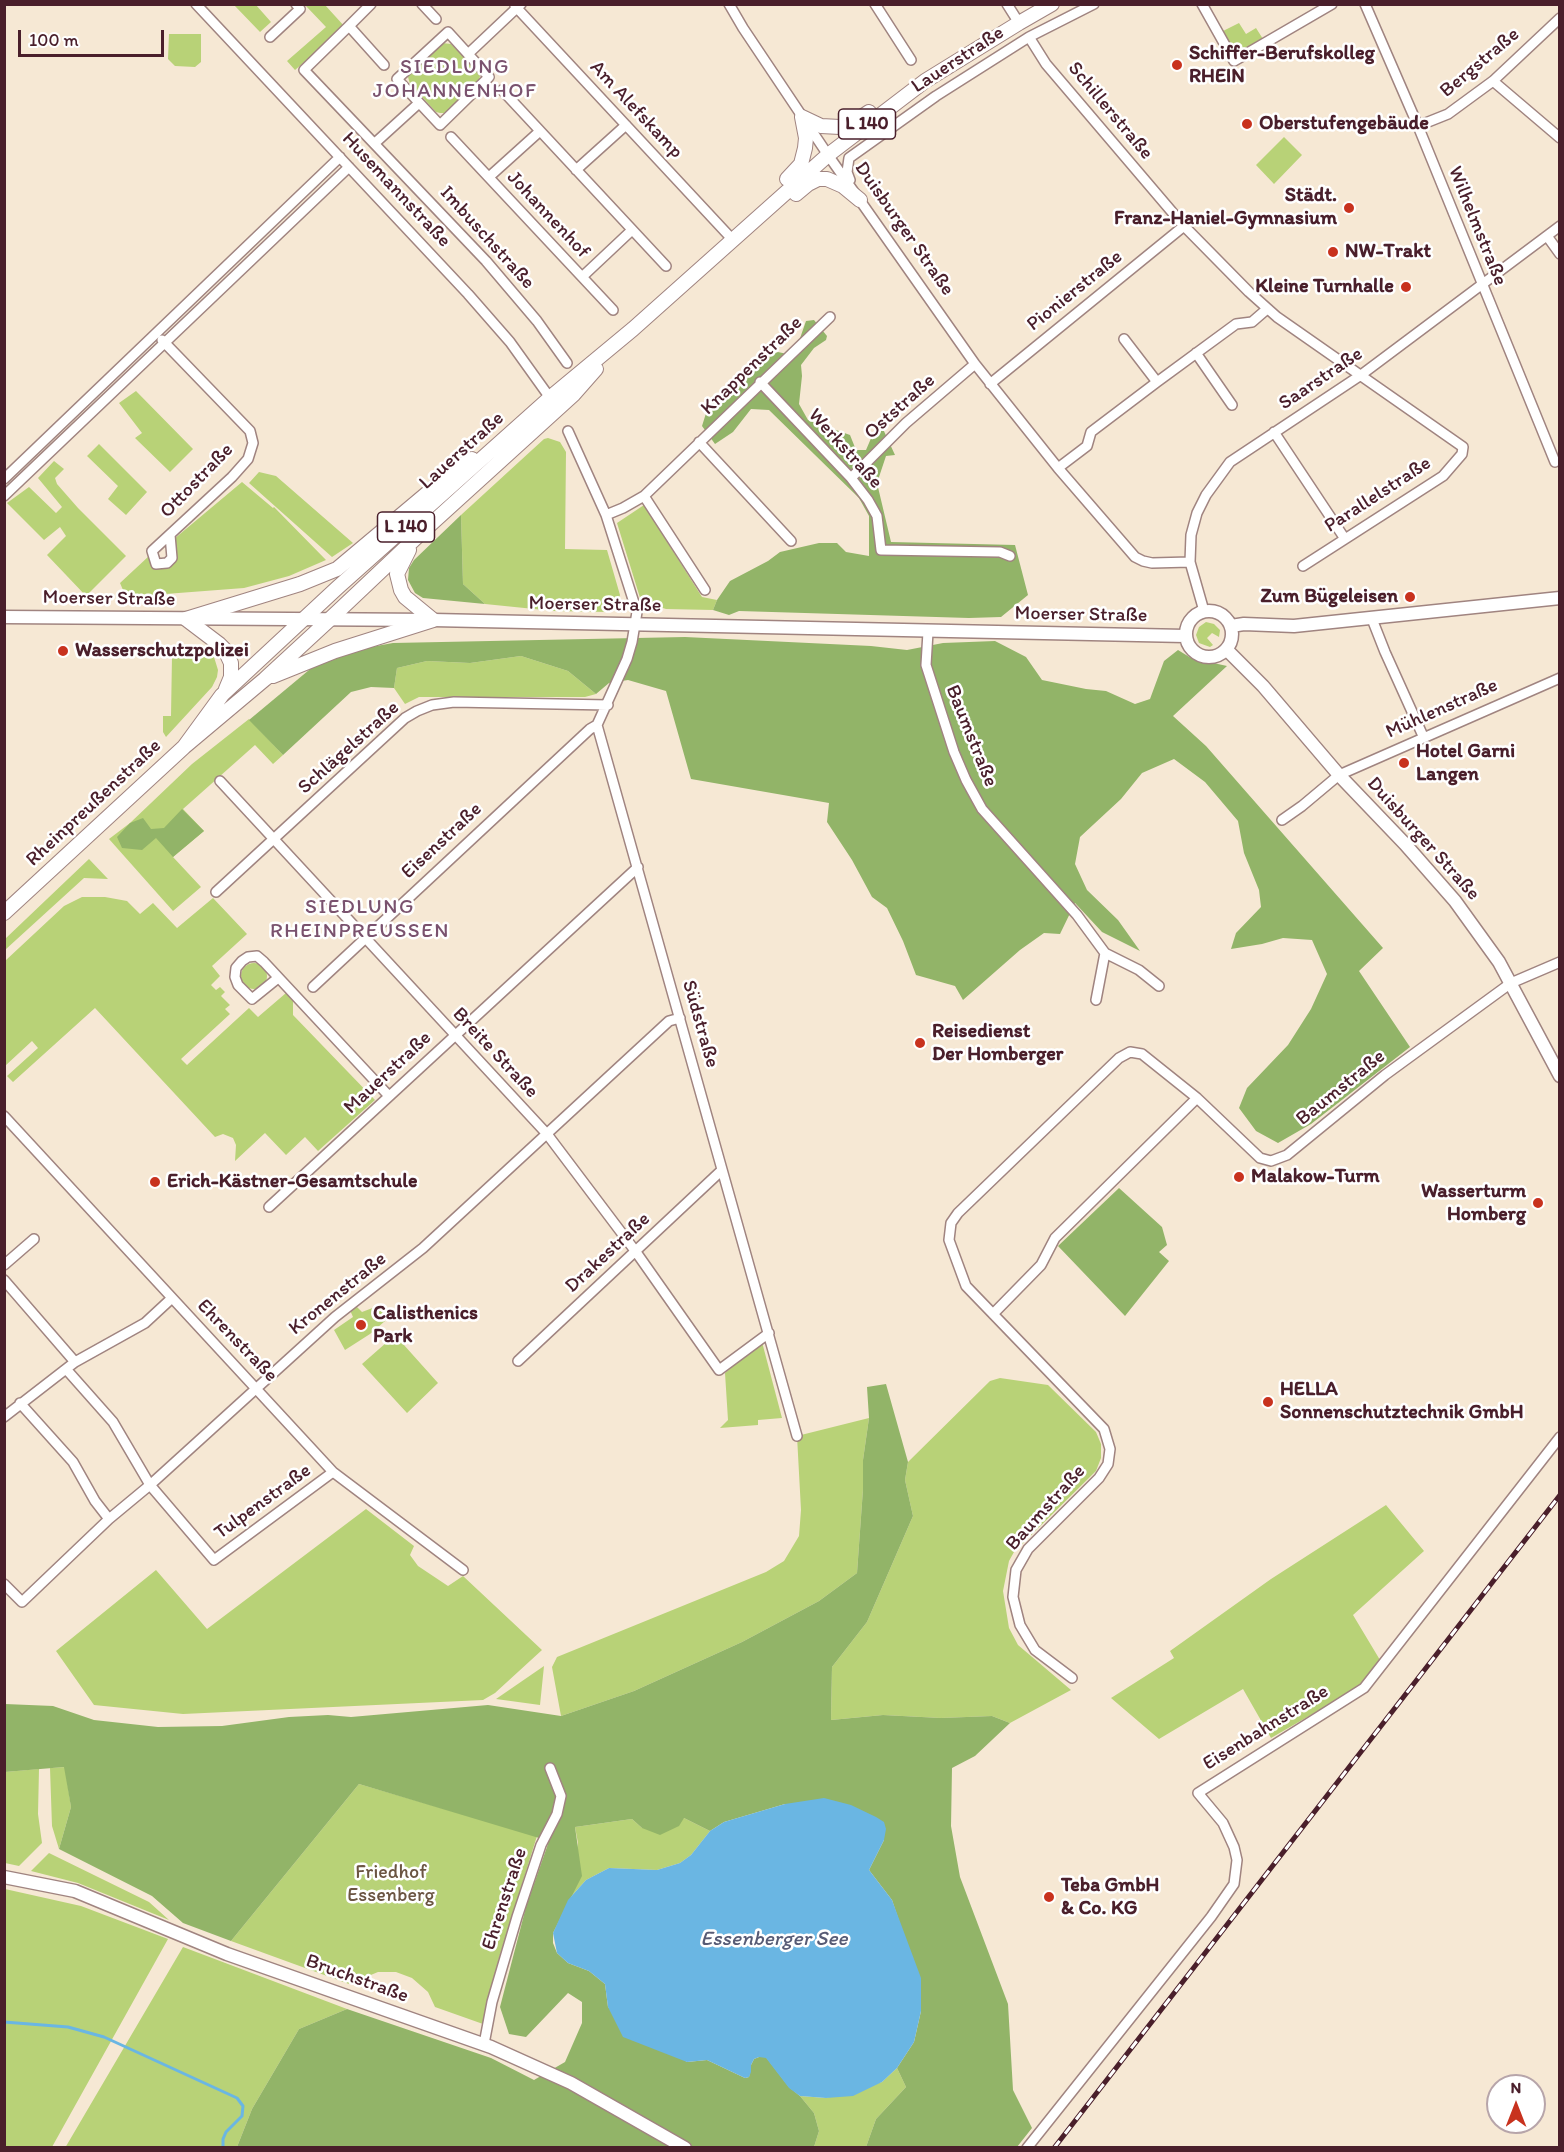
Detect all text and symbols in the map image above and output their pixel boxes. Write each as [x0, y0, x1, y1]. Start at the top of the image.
scale bar [21, 18, 166, 56]
street label: Lauerstraße [907, 21, 1009, 99]
street label: Bergstraße [1435, 23, 1525, 103]
text: 100 m [29, 29, 79, 51]
place label: Schiffer-Berufskolleg RHEIN [1189, 42, 1375, 89]
district label: SIEDLUNG JOHANNENHOF [373, 55, 537, 105]
street label: Am Alefskamp [584, 56, 688, 164]
street label: Schillerstraße [1062, 57, 1158, 165]
marker: Schiffer-Berufskolleg RHEIN [1170, 58, 1184, 72]
road number: L 140 [838, 109, 896, 139]
place label: Oberstufengebäude [1259, 112, 1429, 136]
marker: Oberstufengebäude [1240, 117, 1254, 131]
street label: Husemannstraße [336, 127, 456, 253]
street label: Duisburger Straße [849, 157, 959, 301]
street label: Wilhelmstraße [1442, 163, 1512, 289]
street label: Johannenhof [501, 166, 595, 264]
street label: Imbuschstraße [434, 181, 540, 295]
place label: Städt. Franz-Haniel-Gymnasium [1114, 184, 1337, 231]
marker: Städt. Franz-Haniel-Gymnasium [1342, 201, 1356, 215]
place label: NW-Trakt [1345, 240, 1431, 264]
street label: Pionierstraße [1022, 245, 1128, 337]
marker: NW-Trakt [1326, 245, 1340, 259]
place label: Kleine Turnhalle [1255, 275, 1394, 299]
marker: Kleine Turnhalle [1399, 280, 1413, 294]
street label: Knappenstraße [696, 311, 808, 421]
street label: Saarstraße [1275, 342, 1367, 416]
street label: Oststraße [860, 369, 940, 445]
street label: Werkstraße [803, 404, 887, 494]
street label: Lauerstraße [415, 407, 509, 495]
street label: Ottostraße [155, 438, 239, 524]
street label: Parallelstraße [1320, 452, 1436, 538]
road number: L 140 [378, 512, 434, 542]
place label: Zum Bügeleisen [1260, 585, 1398, 609]
street label: Moerser Straße [42, 586, 176, 612]
marker: Zum Bügeleisen [1403, 590, 1417, 604]
street label: Moerser Straße [528, 592, 662, 618]
street label: Moerser Straße [1014, 602, 1148, 628]
place label: Wasserschutzpolizei [75, 639, 249, 663]
marker: Wasserschutzpolizei [56, 644, 70, 658]
street label: Mühlenstraße [1382, 674, 1502, 744]
street label: Baumstraße [940, 682, 1002, 790]
street label: Schlägelstraße [293, 696, 405, 800]
street label: Rheinpreußenstraße [21, 734, 167, 872]
place label: Hotel Garni Langen [1416, 740, 1515, 787]
marker: Hotel Garni Langen [1397, 756, 1411, 770]
street label: Duisburger Straße [1361, 772, 1485, 906]
street label: Eisenstraße [397, 798, 487, 884]
district label: SIEDLUNG RHEINPREUSSEN [271, 895, 449, 945]
street label: Südstraße [676, 977, 724, 1071]
street label: Breite Straße [447, 1003, 543, 1103]
place label: Reisedienst Der Homberger [932, 1020, 1063, 1067]
street label: Mauerstraße [339, 1026, 437, 1120]
marker: Reisedienst Der Homberger [913, 1036, 927, 1050]
street label: Baumstraße [1292, 1045, 1390, 1131]
place label: Malakow-Turm [1251, 1165, 1380, 1189]
place label: Erich-Kästner-Gesamtschule [167, 1170, 417, 1194]
marker: Malakow-Turm [1232, 1170, 1246, 1184]
marker: Erich-Kästner-Gesamtschule [148, 1175, 162, 1189]
place label: Wasserturm Homberg [1421, 1180, 1526, 1227]
marker: Wasserturm Homberg [1531, 1196, 1545, 1210]
street label: Drakestraße [560, 1208, 656, 1298]
street label: Kronenstraße [284, 1247, 392, 1341]
street label: Ehrenstraße [191, 1294, 283, 1388]
place label: Calisthenics Park [373, 1302, 478, 1349]
marker: Calisthenics Park [354, 1318, 368, 1332]
place label: HELLA Sonnenschutztechnik GmbH [1280, 1378, 1523, 1425]
marker: HELLA Sonnenschutztechnik GmbH [1261, 1395, 1275, 1409]
street label: Tulpenstraße [210, 1459, 316, 1545]
street label: Baumstraße [1001, 1460, 1091, 1556]
street label: Eisenbahnstraße [1199, 1680, 1333, 1776]
street label: Ehrenstraße [477, 1845, 533, 1953]
park label: Friedhof Essenberg [347, 1861, 435, 1908]
place label: Teba GmbH & Co. KG [1061, 1874, 1159, 1921]
marker: Teba GmbH & Co. KG [1042, 1890, 1056, 1904]
water label: Essenberger See [701, 1927, 847, 1953]
street label: Bruchstraße [302, 1949, 412, 2009]
north arrow [1486, 2074, 1546, 2134]
text: N [1511, 2078, 1521, 2097]

